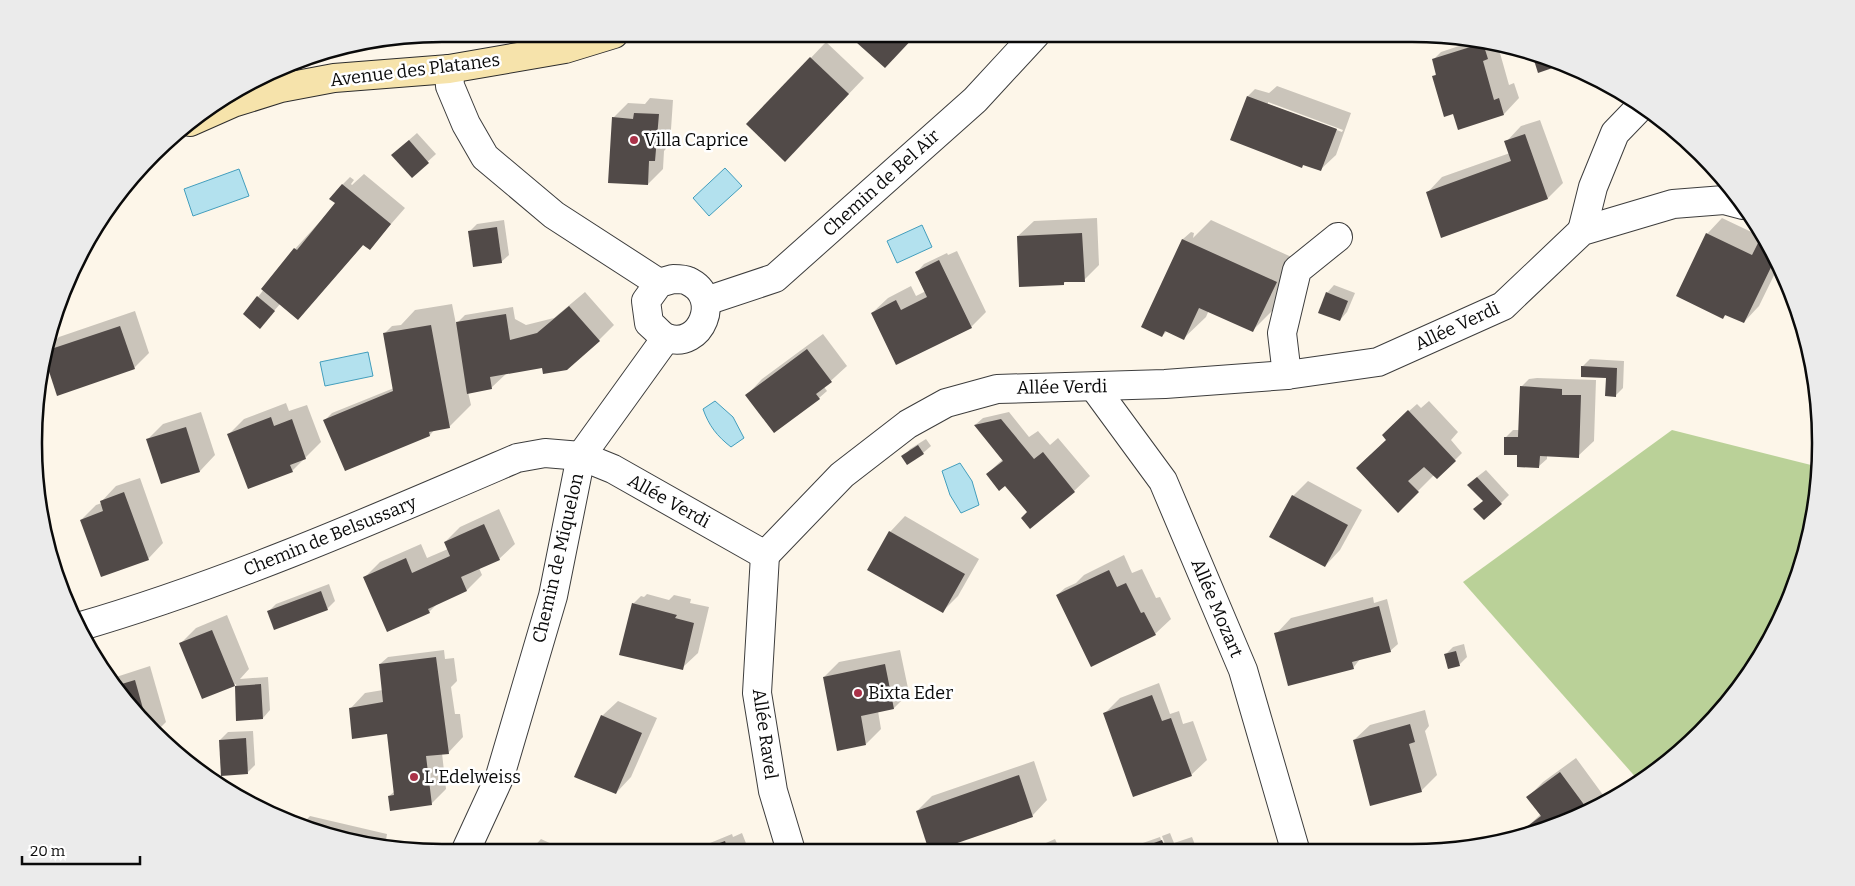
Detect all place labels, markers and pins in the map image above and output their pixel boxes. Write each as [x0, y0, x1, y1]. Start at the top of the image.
place label: Villa Caprice [644, 129, 748, 151]
marker: Villa Caprice [628, 134, 640, 146]
place label: Bixta Eder [868, 682, 953, 704]
marker: Bixta Eder [852, 687, 864, 699]
place label: L'Edelweiss [424, 766, 521, 788]
marker: L'Edelweiss [408, 771, 420, 783]

